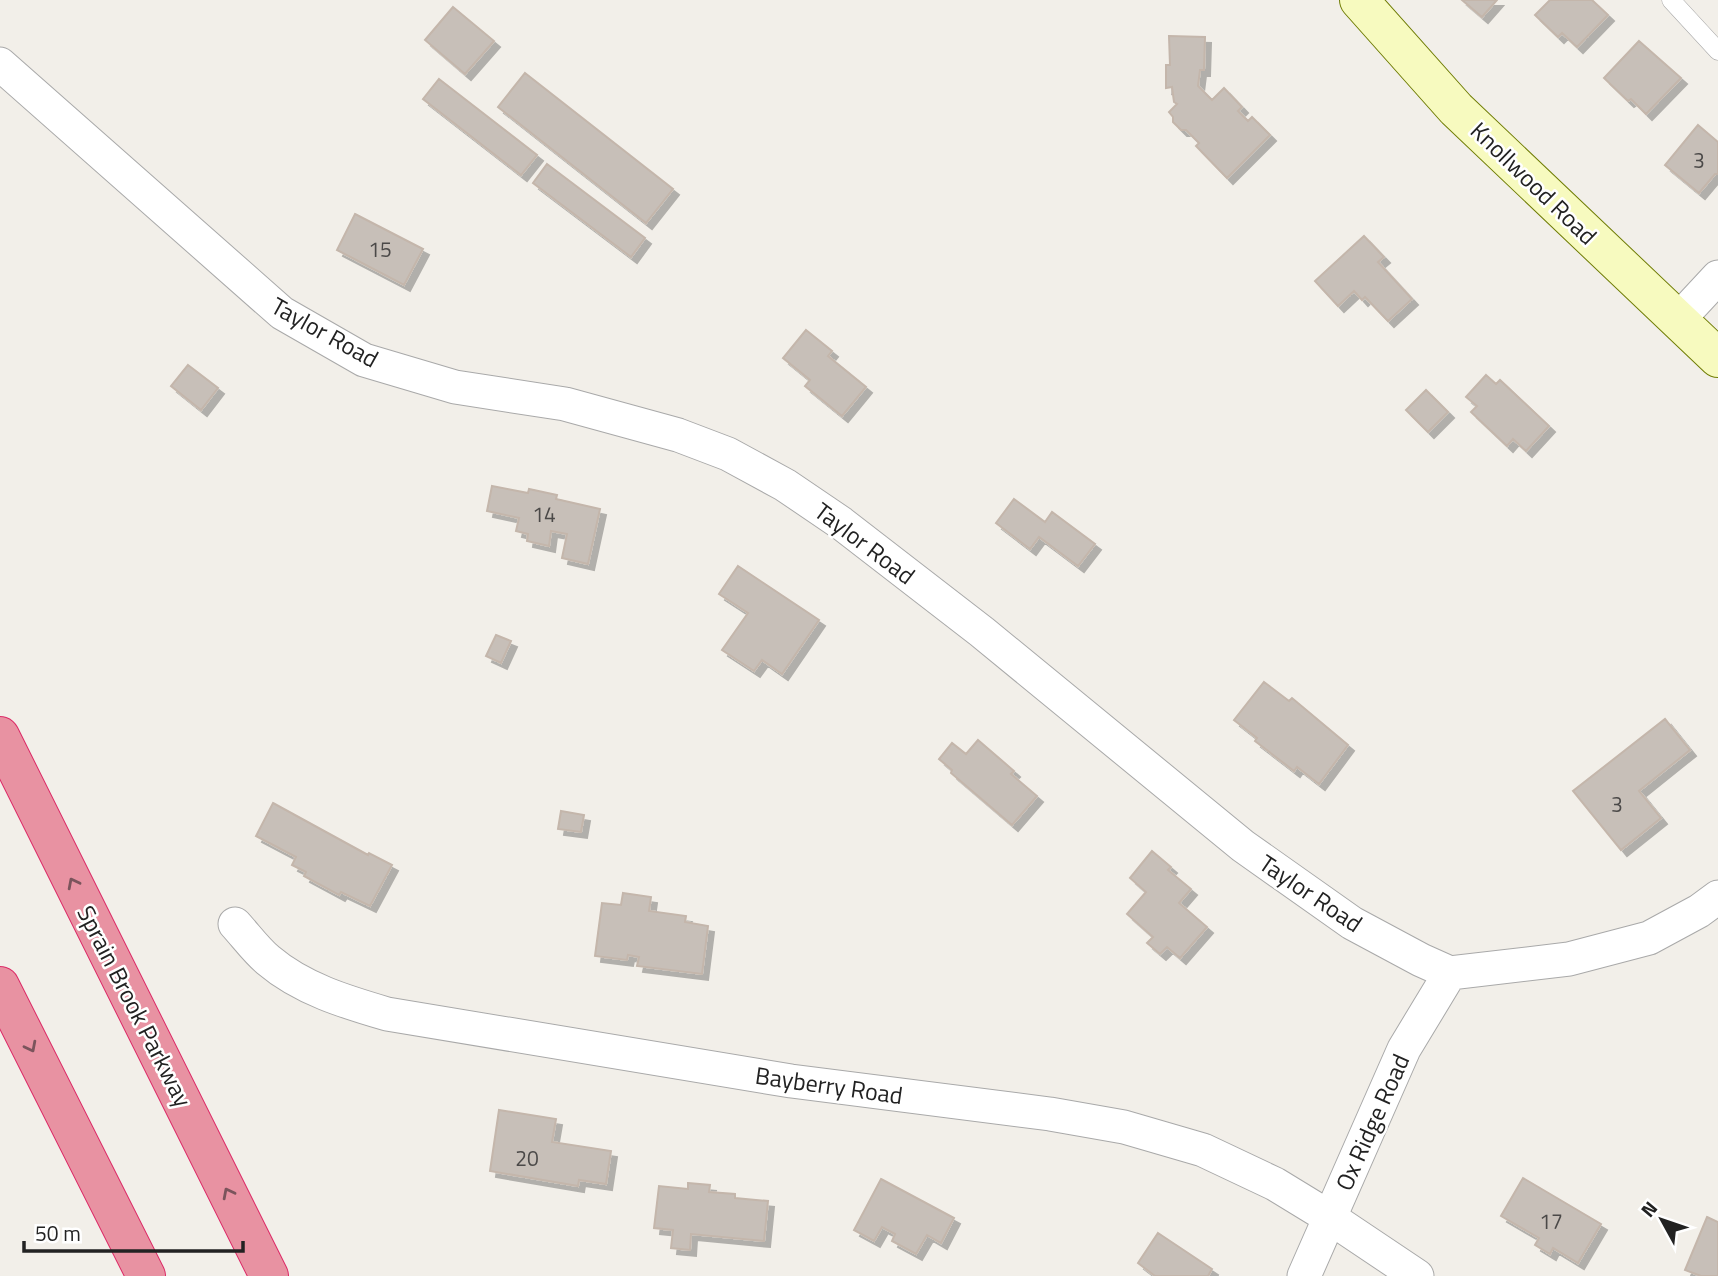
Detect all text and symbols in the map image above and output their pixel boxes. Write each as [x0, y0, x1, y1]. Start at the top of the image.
street label: Knollwood Road [1463, 113, 1605, 253]
house number: 3 [1693, 144, 1705, 176]
house number: 15 [368, 233, 392, 265]
street label: Taylor Road [265, 288, 385, 376]
street label: Taylor Road [807, 493, 923, 593]
house number: 14 [532, 498, 556, 530]
house number: 3 [1611, 788, 1623, 820]
street label: Taylor Road [1252, 845, 1370, 941]
one-way arrow [68, 878, 82, 890]
street label: Sprain Brook Parkway [69, 899, 202, 1113]
one-way arrow [22, 1040, 36, 1052]
street label: Ox Ridge Road [1326, 1048, 1418, 1196]
street label: Bayberry Road [753, 1057, 905, 1113]
house number: 20 [515, 1142, 539, 1174]
north arrow [1627, 1185, 1697, 1255]
one-way arrow [222, 1188, 236, 1200]
text: N [1633, 1194, 1664, 1223]
house number: 17 [1539, 1205, 1563, 1237]
scale bar [24, 1210, 243, 1254]
text: 50 m [35, 1217, 81, 1249]

